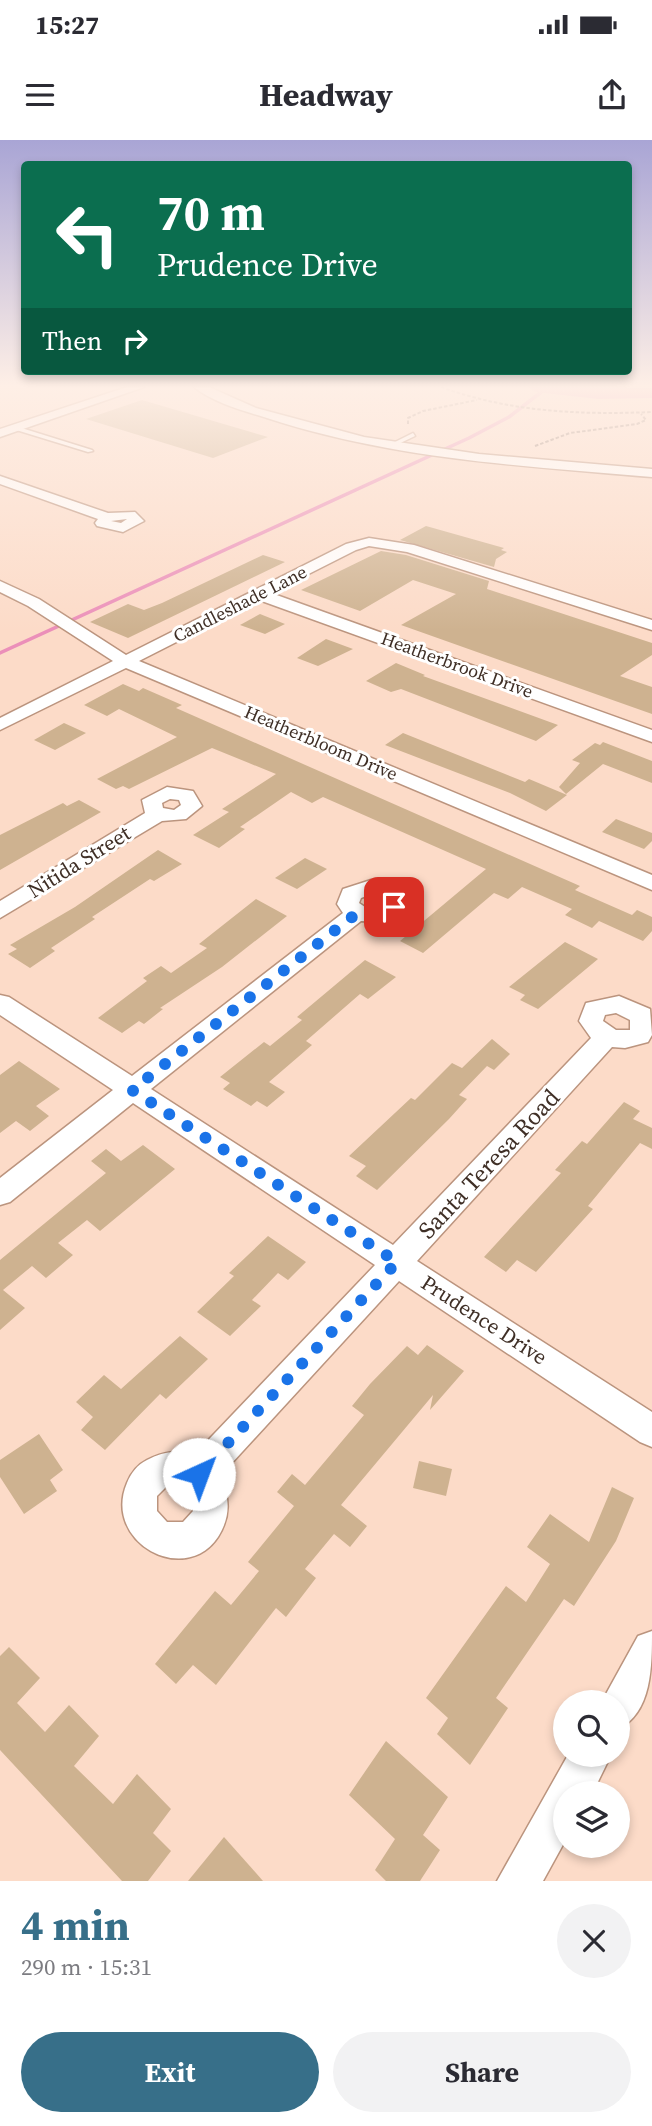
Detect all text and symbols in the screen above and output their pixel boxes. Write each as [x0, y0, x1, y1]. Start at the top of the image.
text: 15:27 [35, 7, 99, 43]
text: Headway [259, 73, 393, 117]
icon: menu [21, 76, 59, 114]
icon: share [593, 76, 631, 114]
text: 70 m [157, 179, 265, 246]
icon: left [42, 189, 133, 280]
text: Prudence Drive [157, 243, 378, 287]
icon: right [116, 322, 154, 360]
text: Then [42, 323, 102, 359]
street label: Candleshade Lane [169, 559, 311, 648]
street label: Heatherbrook Drive [378, 625, 537, 704]
street label: Heatherbloom Drive [241, 699, 402, 786]
street label: Nitida Street [22, 818, 136, 905]
pin [364, 877, 424, 937]
icon: arrive [375, 888, 413, 926]
street label: Santa Teresa Road [410, 1081, 567, 1246]
street label: Prudence Drive [416, 1268, 553, 1371]
position arrow [162, 1437, 236, 1511]
map controls [553, 1690, 630, 1858]
button: search [553, 1690, 630, 1767]
button: layers [553, 1781, 630, 1858]
text: 4 min [21, 1896, 130, 1954]
button: close [557, 1904, 631, 1978]
text: 290 m · 15:31 [21, 1951, 152, 1983]
button: Exit [21, 2032, 319, 2112]
button: Share [333, 2032, 631, 2112]

